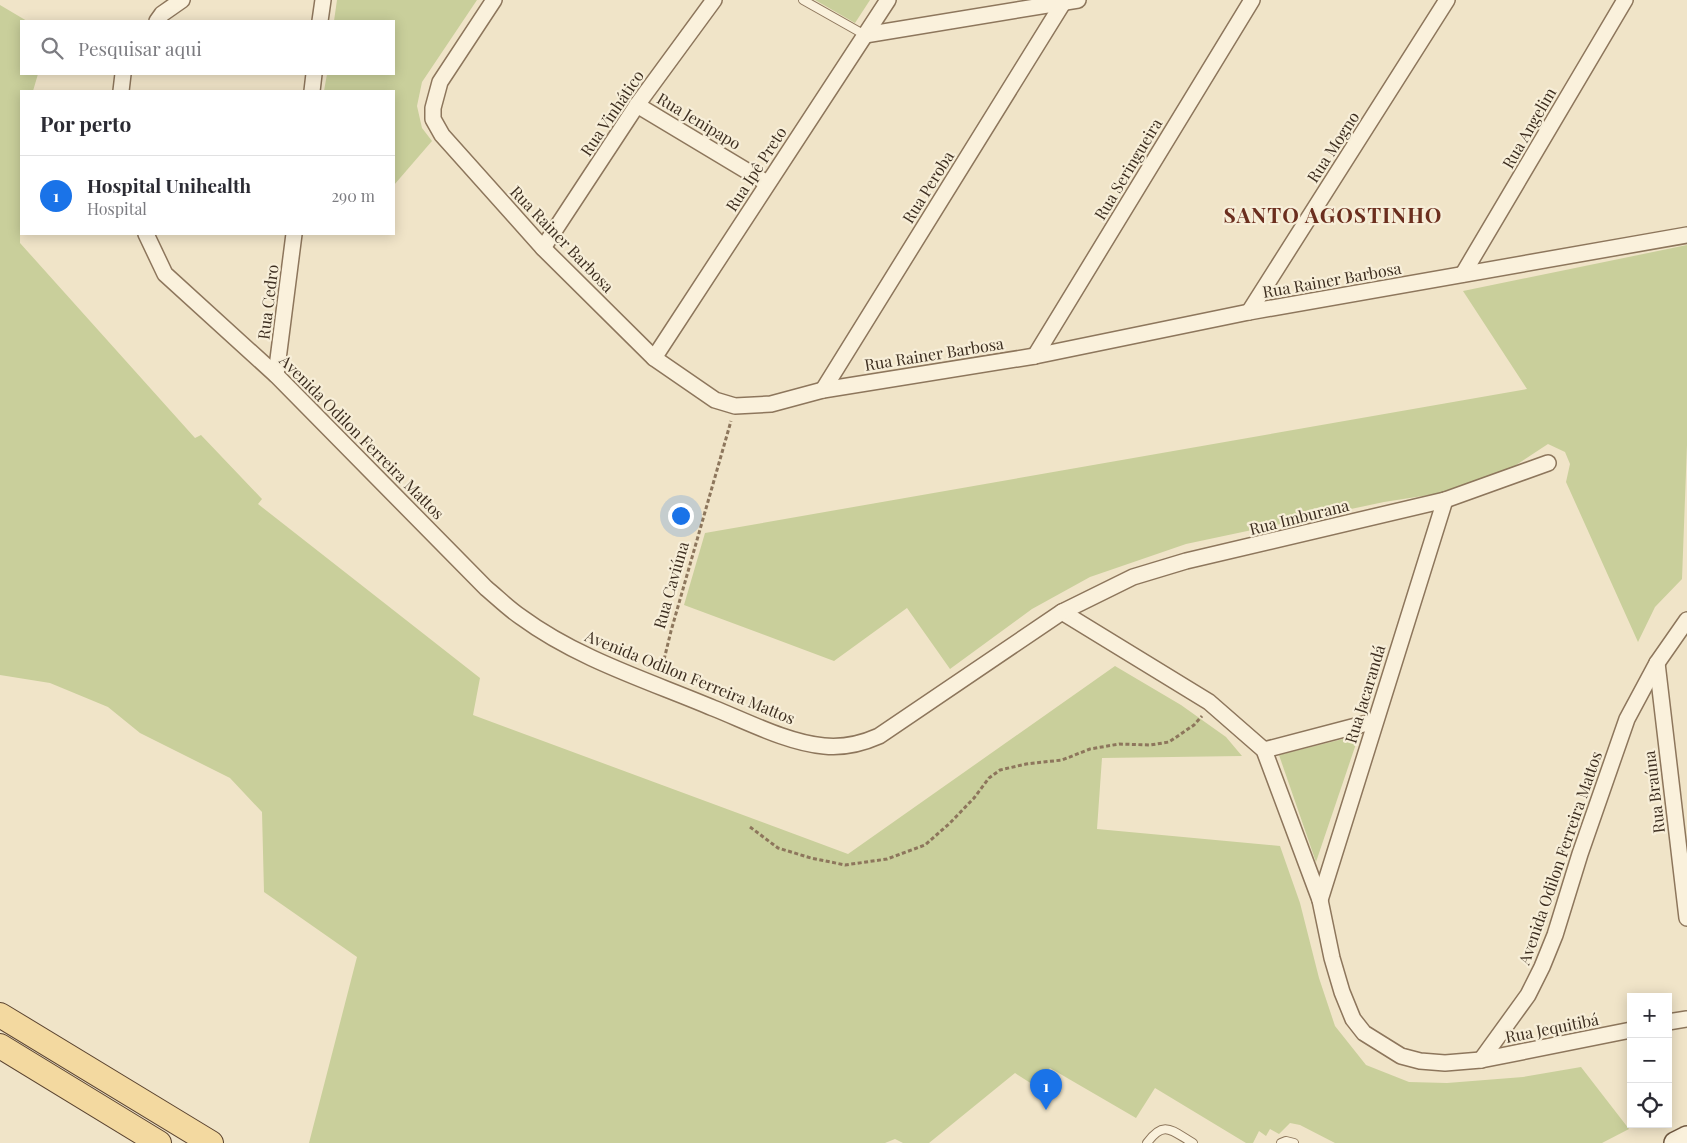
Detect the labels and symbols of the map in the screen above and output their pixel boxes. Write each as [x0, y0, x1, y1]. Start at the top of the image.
street label: Rua Vinhático [575, 66, 648, 160]
street label: Rua Angelim [1497, 83, 1560, 172]
street label: Rua Jenipapo [654, 87, 745, 154]
street label: Rua Mogno [1302, 107, 1363, 186]
street label: Rua Seringueira [1089, 114, 1166, 223]
street label: Rua Ipê Preto [720, 122, 791, 215]
street label: Rua Peroba [897, 147, 958, 227]
street label: Rua Rainer Barbosa [506, 181, 619, 297]
district label: SANTO AGOSTINHO [1223, 200, 1443, 228]
street label: Rua Rainer Barbosa [1261, 257, 1403, 302]
street label: Rua Cedro [252, 263, 283, 341]
street label: Rua Rainer Barbosa [863, 332, 1005, 375]
street label: Avenida Odilon Ferreira Mattos [275, 349, 449, 523]
street label: Rua Imburana [1247, 494, 1351, 539]
your location [668, 503, 694, 529]
street label: Rua Caviúna [648, 539, 693, 631]
street label: Avenida Odilon Ferreira Mattos [581, 624, 798, 728]
street label: Rua Jacarandá [1340, 642, 1389, 746]
street label: Avenida Odilon Ferreira Mattos [1513, 748, 1606, 968]
street label: Rua Braúna [1638, 749, 1669, 835]
street label: Rua Jequitibá [1503, 1008, 1600, 1047]
pin: 1 [1030, 1069, 1062, 1110]

